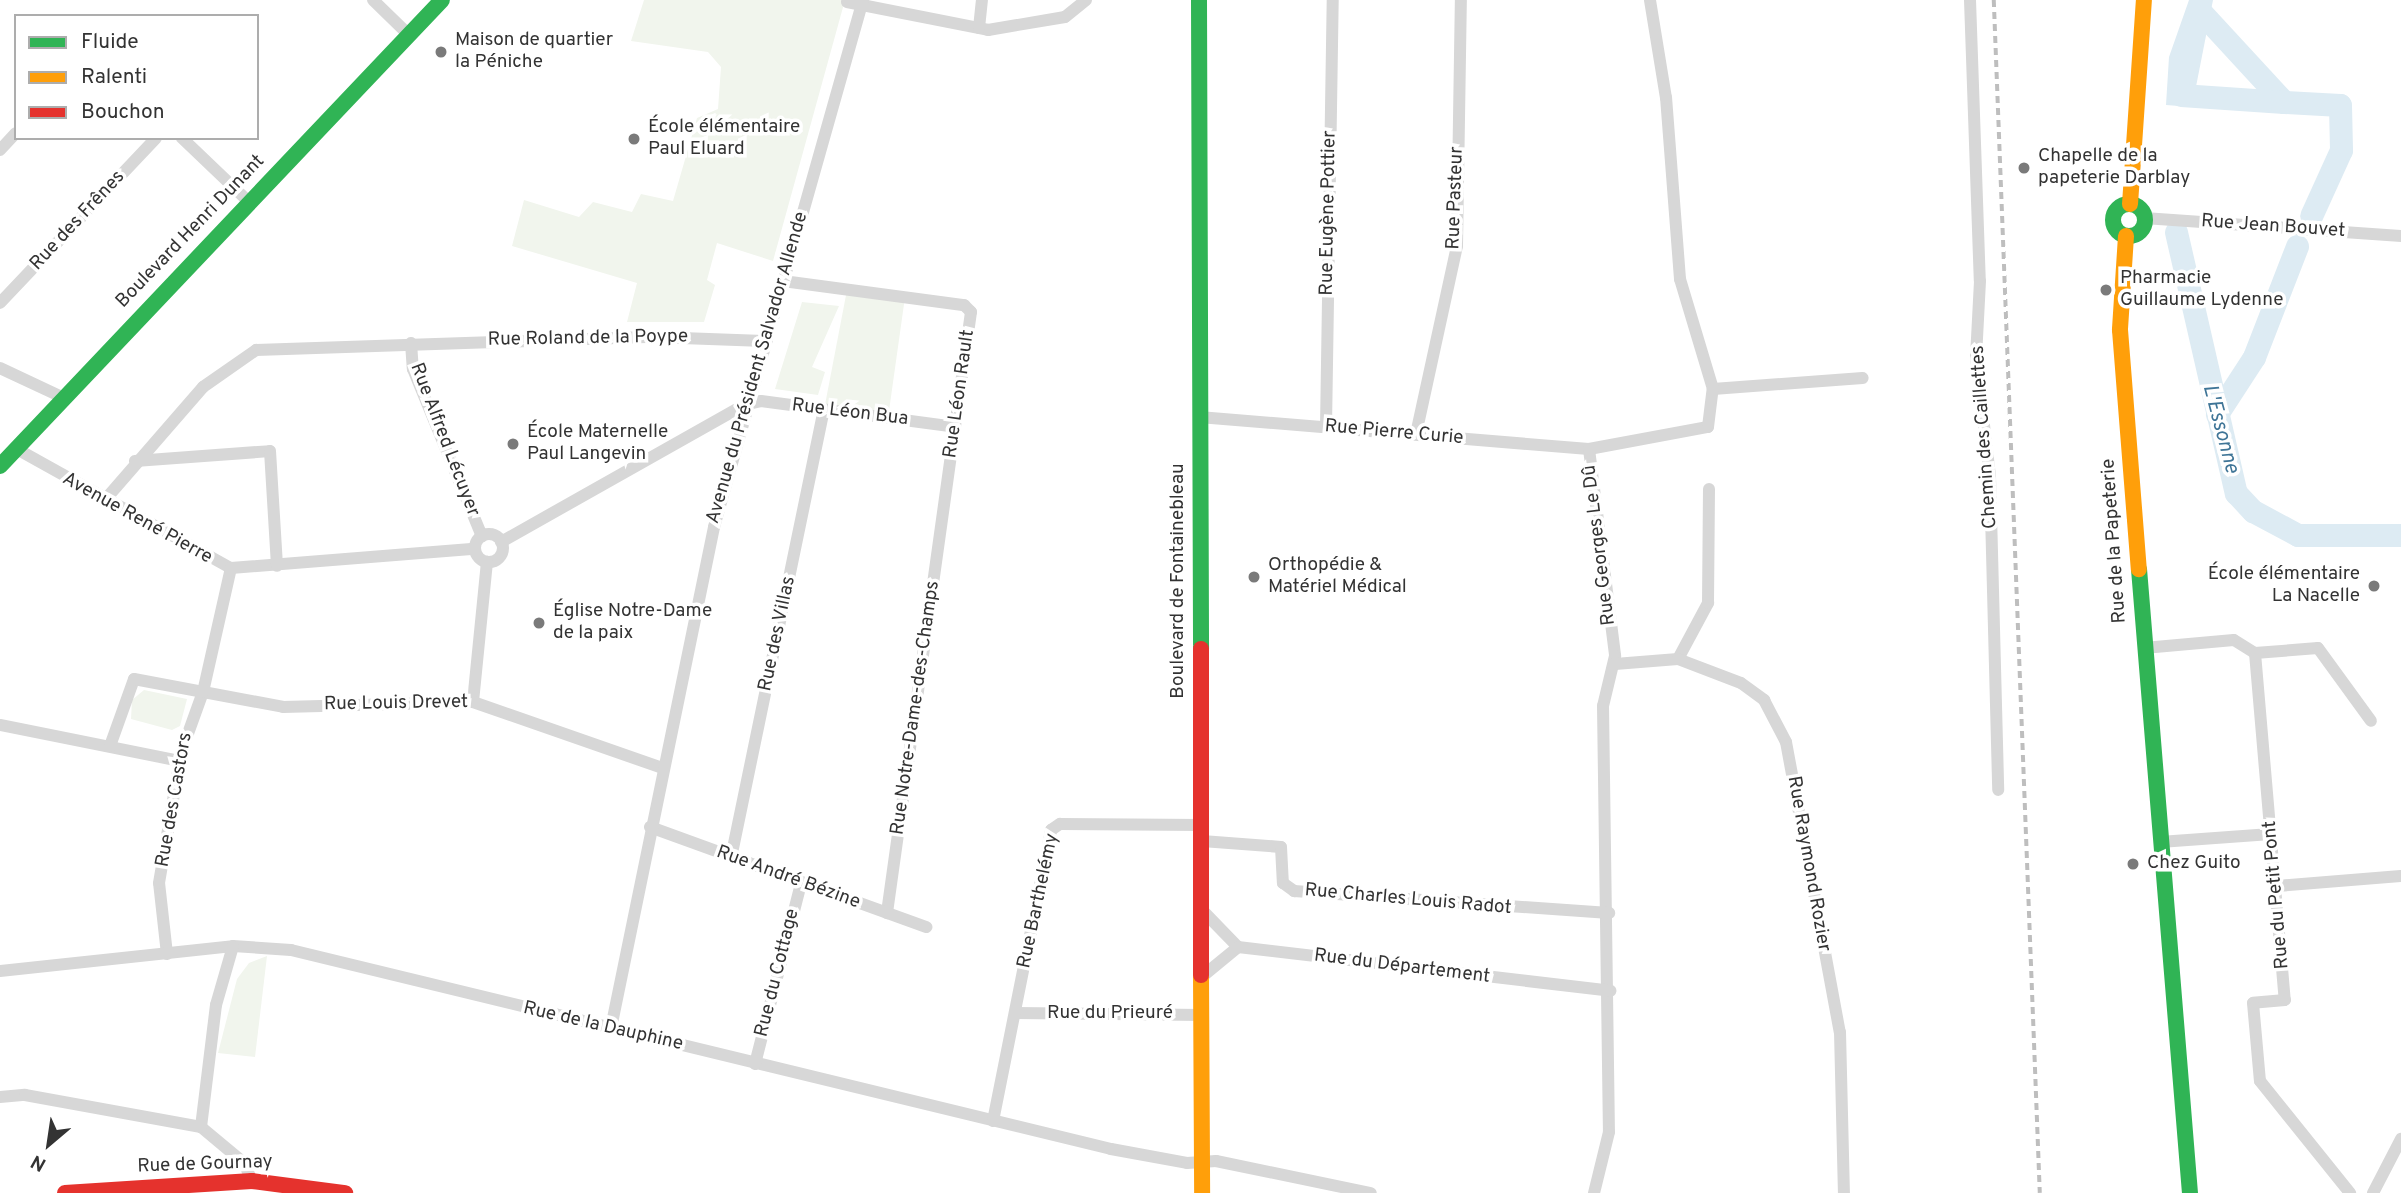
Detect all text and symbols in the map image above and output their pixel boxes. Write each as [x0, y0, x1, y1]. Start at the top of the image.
legend [14, 14, 259, 140]
text: Fluide [81, 29, 139, 56]
place label: Maison de quartier la Péniche [455, 30, 613, 74]
marker: Maison de quartier la Péniche [433, 44, 449, 60]
text: Ralenti [81, 64, 147, 91]
text: Bouchon [81, 99, 164, 126]
place label: École élémentaire Paul Eluard [648, 117, 800, 161]
street label: Rue Eugène Pottier [1316, 130, 1342, 296]
marker: École élémentaire Paul Eluard [626, 131, 642, 147]
street label: Rue Pasteur [1443, 146, 1469, 250]
place label: Chapelle de la papeterie Darblay [2038, 146, 2190, 190]
street label: Boulevard Henri Dunant [112, 151, 270, 313]
marker: Chapelle de la papeterie Darblay [2016, 160, 2032, 176]
street label: Rue des Frênes [26, 166, 130, 276]
street label: Avenue du Président Salvador Allende [702, 209, 814, 527]
street label: Rue Jean Bouvet [2200, 211, 2346, 243]
place label: Pharmacie Guillaume Lydenne [2120, 268, 2283, 312]
marker: Pharmacie Guillaume Lydenne [2098, 282, 2114, 298]
street label: Rue Roland de la Poype [488, 326, 688, 352]
street label: Rue Léon Rault [940, 328, 980, 460]
street label: Chemin des Caillettes [1967, 345, 2003, 529]
street label: Rue Alfred Lécuyer [404, 360, 484, 520]
water label: L'Essonne [2196, 382, 2244, 476]
street label: Rue Léon Bua [790, 395, 910, 431]
street label: Rue Pierre Curie [1324, 416, 1464, 450]
place label: École Maternelle Paul Langevin [527, 422, 668, 466]
marker: École Maternelle Paul Langevin [505, 436, 521, 452]
street label: Rue de la Papeterie [2098, 458, 2132, 624]
street label: Boulevard de Fontainebleau [1168, 463, 1190, 699]
street label: Rue Georges Le Dû [1579, 463, 1621, 627]
street label: Avenue René Pierre [58, 468, 216, 570]
place label: Orthopédie & Matériel Médical [1268, 555, 1407, 599]
place label: École élémentaire La Nacelle [2208, 564, 2360, 608]
marker: Orthopédie & Matériel Médical [1246, 569, 1262, 585]
street label: Rue des Villas [755, 574, 801, 694]
marker: École élémentaire La Nacelle [2366, 578, 2382, 594]
street label: Rue Notre-Dame-des-Champs [887, 579, 945, 837]
place label: Église Notre-Dame de la paix [553, 601, 712, 645]
marker: Église Notre-Dame de la paix [531, 615, 547, 631]
street label: Rue Louis Drevet [324, 691, 468, 717]
street label: Rue des Castors [152, 731, 198, 869]
street label: Rue Raymond Rozier [1781, 774, 1835, 954]
street label: Rue du Petit Pont [2259, 820, 2295, 970]
street label: Rue Barthelémy [1014, 831, 1064, 971]
street label: Rue André Bézine [713, 841, 863, 915]
place label: Chez Guito [2147, 853, 2241, 875]
marker: Chez Guito [2125, 856, 2141, 872]
street label: Rue Charles Louis Radot [1304, 880, 1512, 920]
street label: Rue du Cottage [751, 907, 805, 1039]
street label: Rue du Département [1313, 945, 1491, 989]
street label: Rue de la Dauphine [521, 998, 685, 1056]
street label: Rue du Prieuré [1047, 1003, 1173, 1025]
north arrow [14, 1109, 84, 1179]
text: N [27, 1149, 51, 1176]
street label: Rue de Gournay [137, 1151, 273, 1179]

